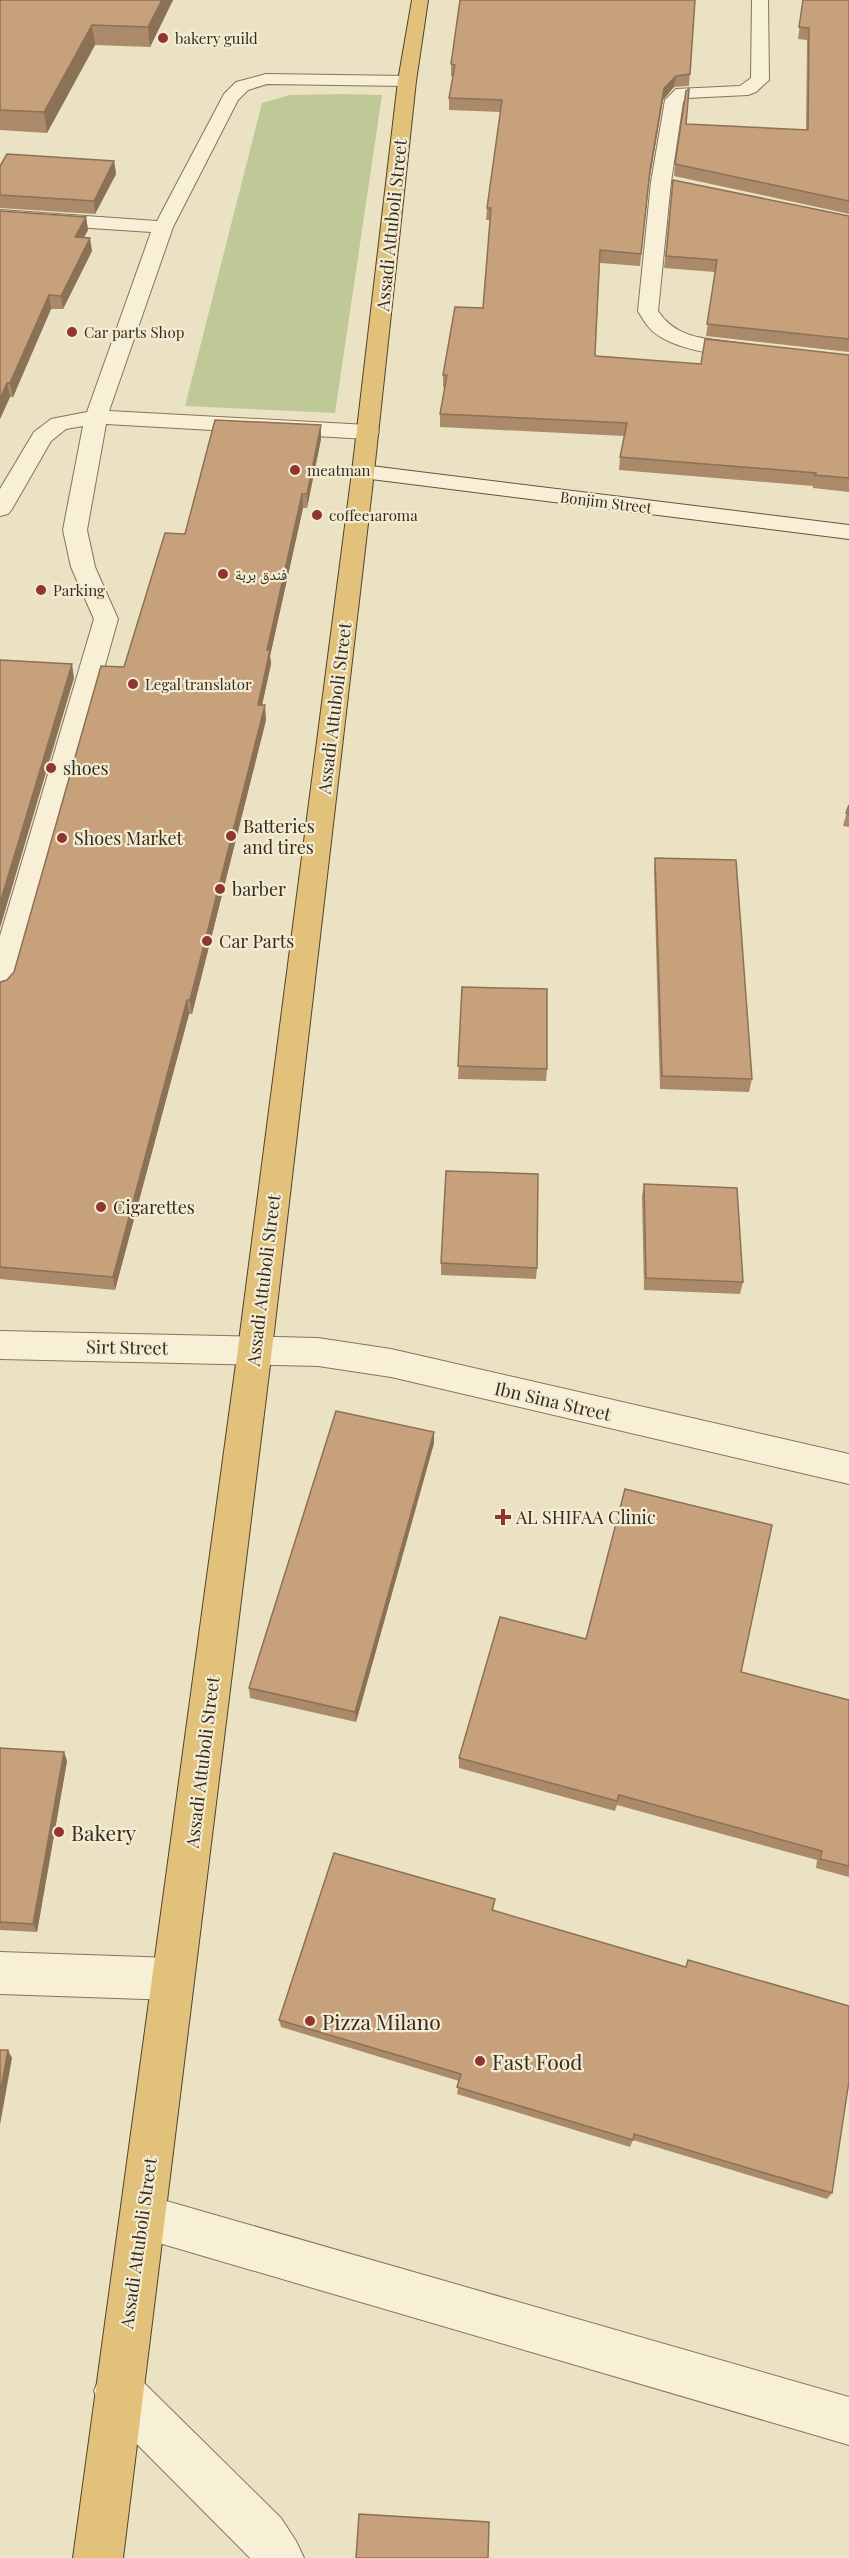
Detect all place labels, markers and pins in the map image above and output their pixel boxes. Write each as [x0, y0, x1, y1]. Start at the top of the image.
place label: bakery guild [175, 28, 258, 48]
marker: bakery guild [156, 31, 170, 45]
place label: Car parts Shop [84, 322, 185, 342]
marker: Car parts Shop [65, 325, 79, 339]
place label: meatman [307, 460, 370, 480]
marker: meatman [288, 463, 302, 477]
place label: coffee1aroma [329, 505, 418, 525]
marker: coffee1aroma [310, 508, 324, 522]
place label: فندق بربة [235, 564, 287, 585]
marker: فندق بربة [216, 567, 230, 581]
place label: Parking [53, 580, 105, 600]
marker: Parking [34, 583, 48, 597]
place label: Legal translator [145, 674, 252, 694]
marker: Legal translator [126, 677, 140, 691]
place label: shoes [63, 756, 109, 780]
marker: shoes [44, 761, 58, 775]
place label: Batteries and tires [243, 814, 315, 859]
place label: Shoes Market [74, 826, 184, 850]
marker: Batteries and tires [224, 829, 238, 843]
marker: Shoes Market [55, 831, 69, 845]
place label: barber [232, 877, 286, 901]
marker: barber [213, 882, 227, 896]
place label: Car Parts [219, 929, 294, 953]
marker: Car Parts [200, 934, 214, 948]
place label: Cigarettes [113, 1195, 195, 1219]
marker: Cigarettes [94, 1200, 108, 1214]
place label: AL SHIFAA Clinic [515, 1505, 656, 1529]
marker: AL SHIFAA Clinic [494, 1508, 512, 1526]
place label: Bakery [71, 1818, 136, 1846]
marker: Bakery [52, 1825, 66, 1839]
place label: Pizza Milano [322, 2007, 441, 2035]
marker: Pizza Milano [303, 2014, 317, 2028]
place label: Fast Food [492, 2047, 582, 2075]
marker: Fast Food [473, 2054, 487, 2068]

